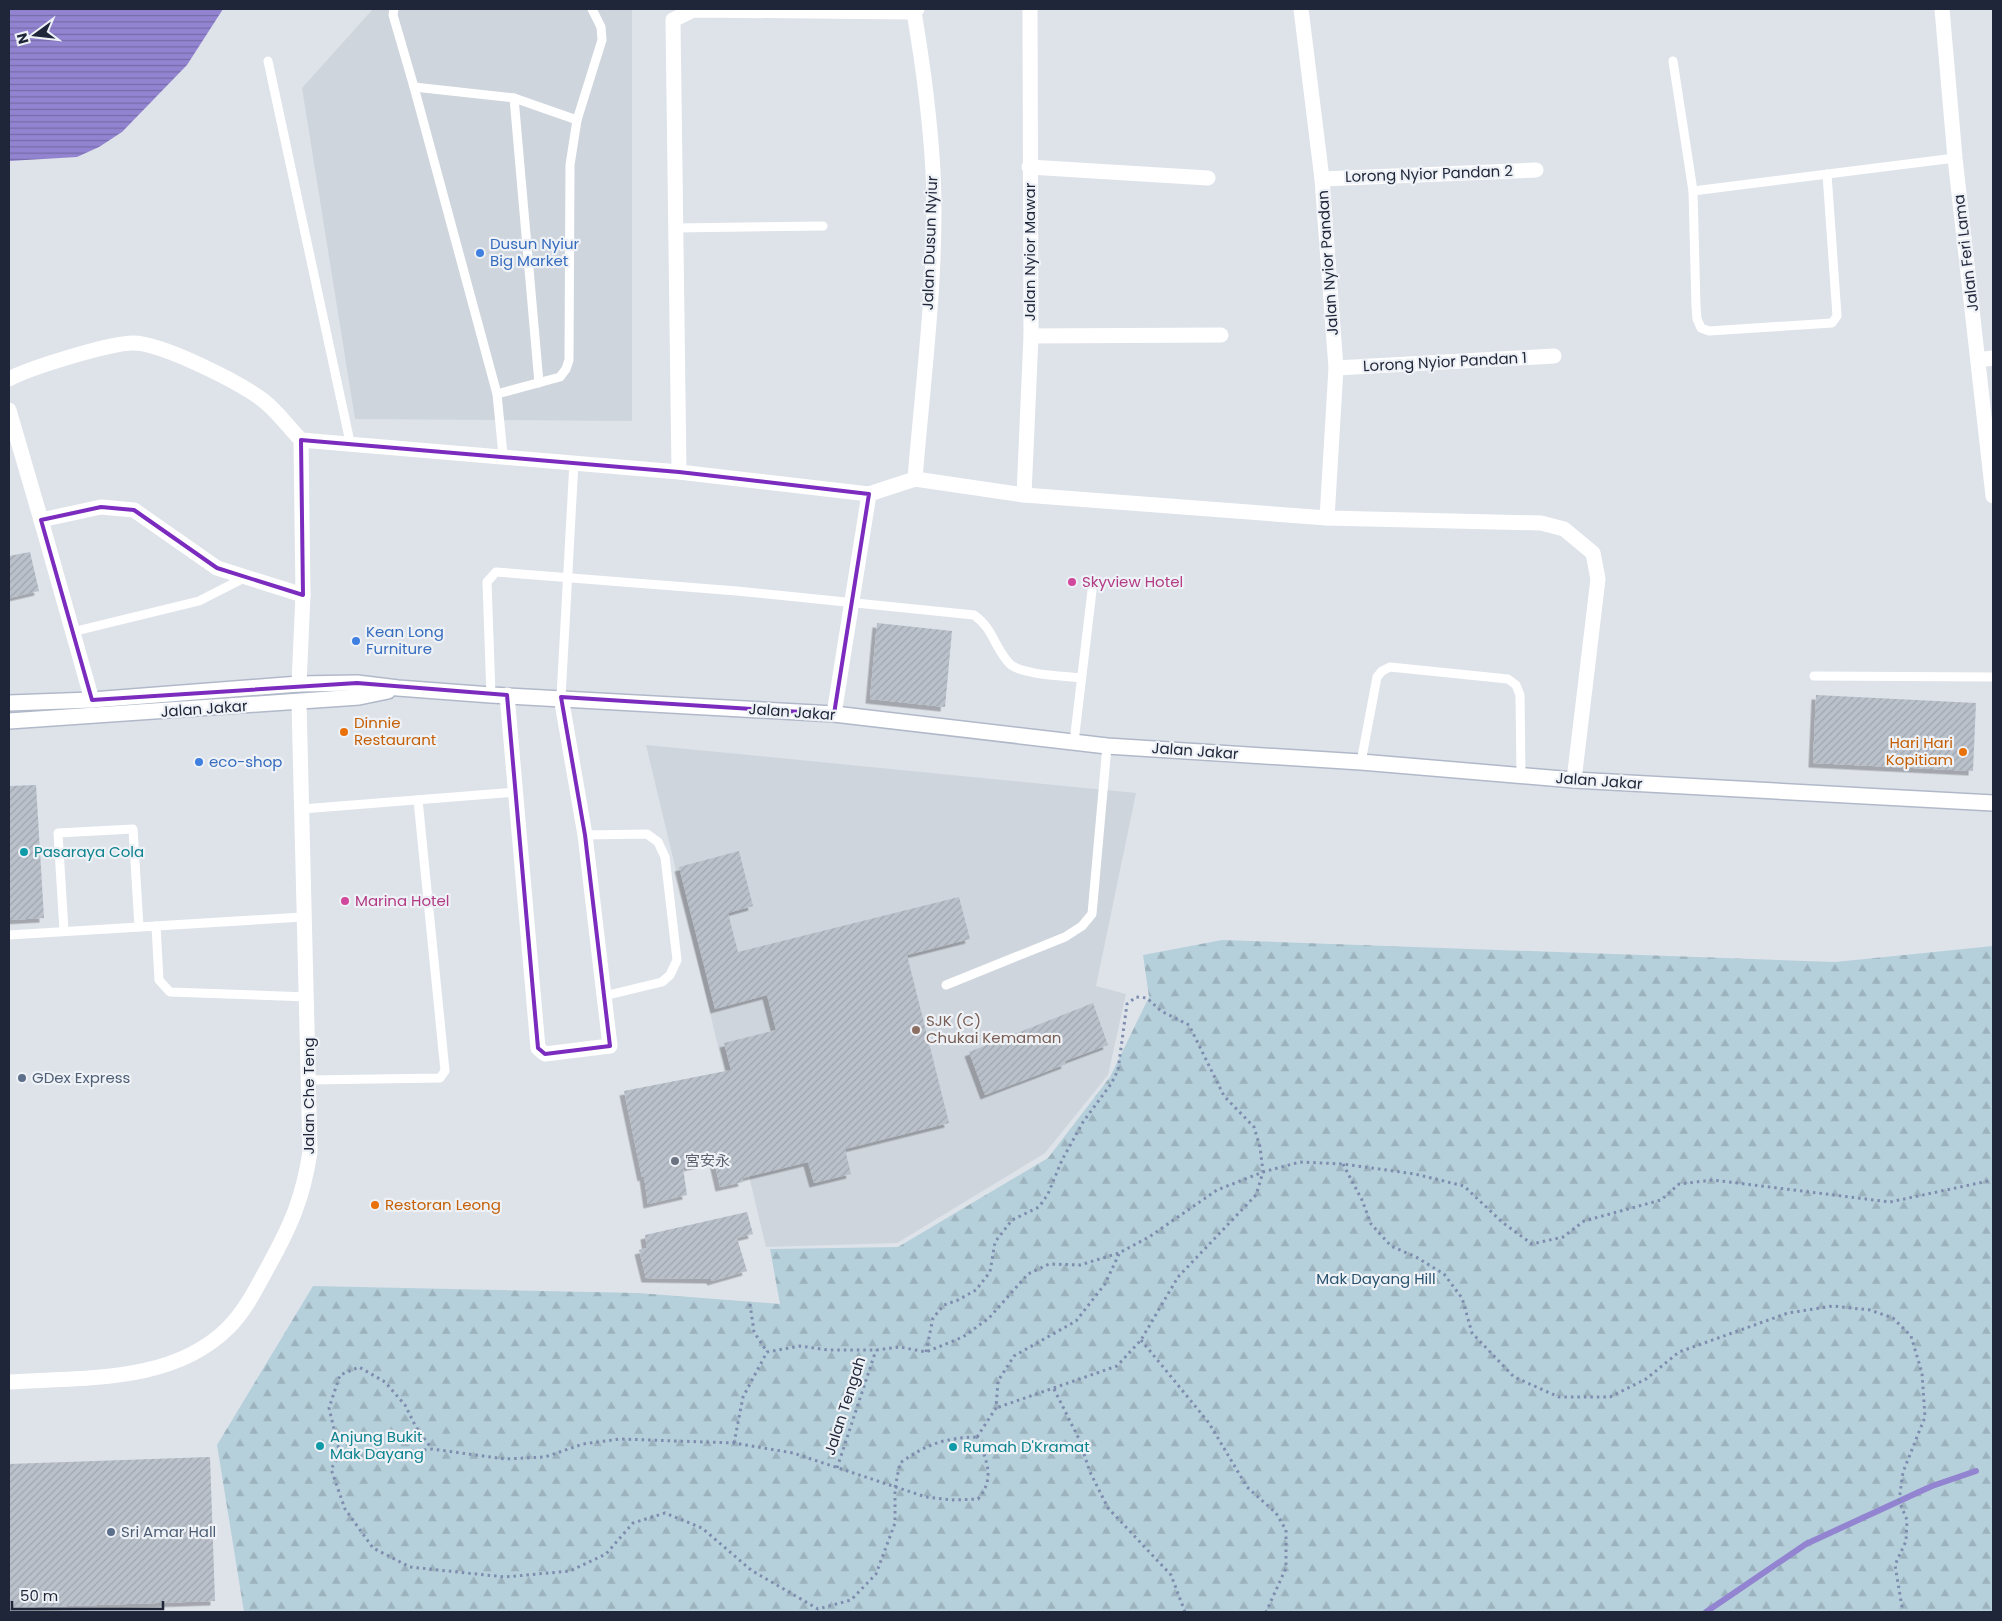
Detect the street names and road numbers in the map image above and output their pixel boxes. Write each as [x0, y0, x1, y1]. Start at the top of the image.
street label: Lorong Nyior Pandan 2 [1345, 160, 1513, 187]
street label: Jalan Dusun Nyiur [917, 175, 942, 311]
street label: Jalan Nyior Mawar [1019, 182, 1040, 321]
street label: Jalan Nyior Pandan [1312, 190, 1343, 336]
street label: Jalan Feri Lama [1948, 193, 1983, 313]
street label: Lorong Nyior Pandan 1 [1363, 347, 1527, 376]
street label: Jalan Jakar [160, 695, 249, 722]
street label: Jalan Jakar [748, 698, 837, 725]
street label: Jalan Jakar [1151, 737, 1240, 764]
street label: Jalan Jakar [1555, 767, 1644, 794]
street label: Jalan Che Teng [298, 1037, 319, 1155]
street label: Jalan Tengah [819, 1354, 870, 1458]

